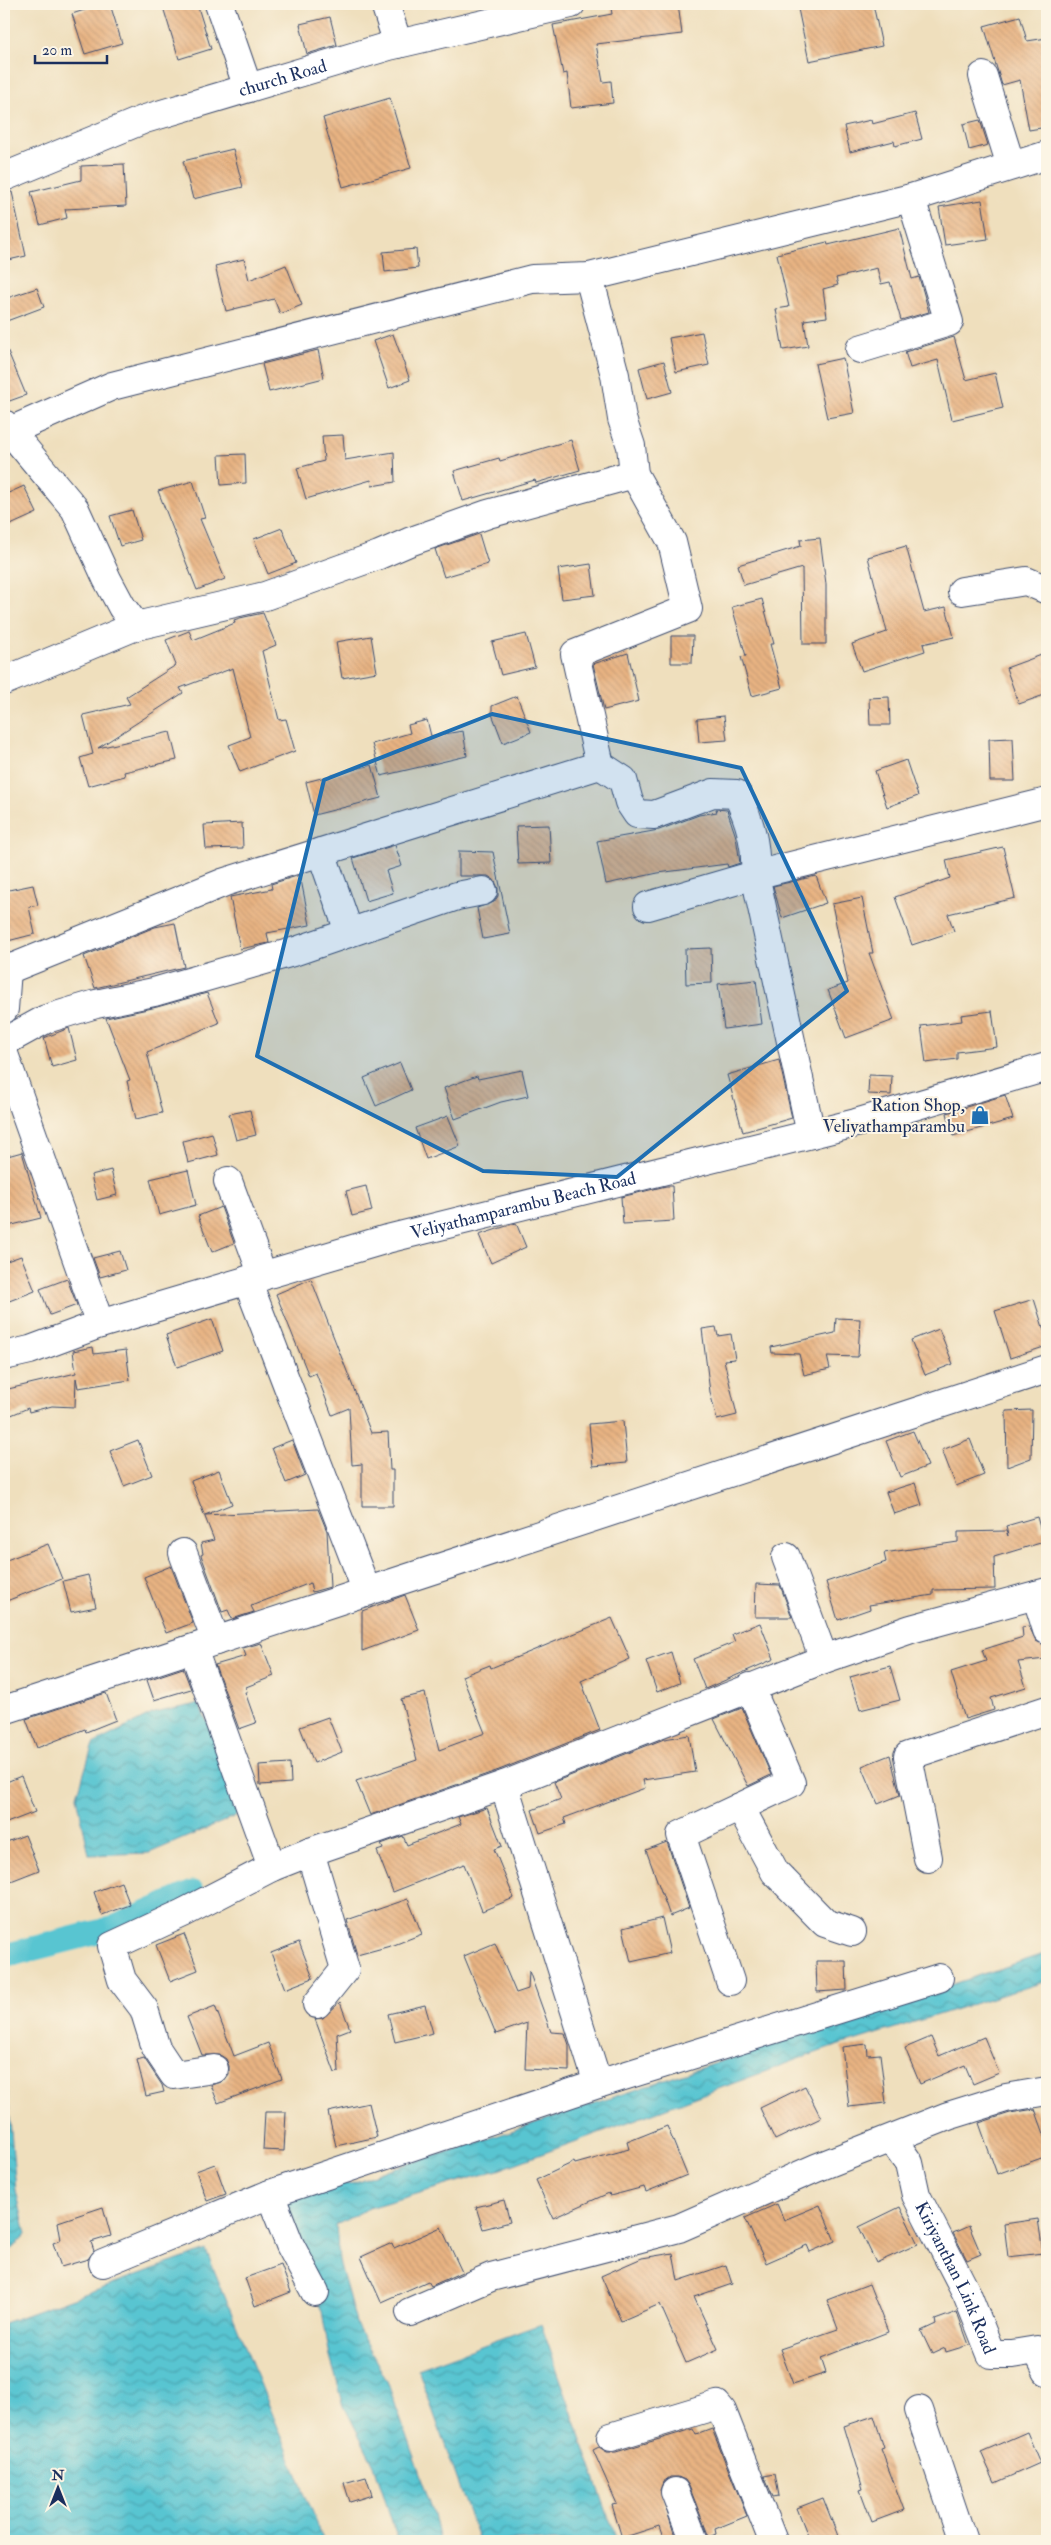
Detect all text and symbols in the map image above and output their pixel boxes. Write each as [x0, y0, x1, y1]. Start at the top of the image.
scale bar [35, 32, 108, 64]
text: 20 m [42, 41, 72, 60]
street label: church Road [236, 54, 330, 102]
place label: Ration Shop, Veliyathamparambu [822, 1094, 965, 1138]
shop icon: Ration Shop, Veliyathamparambu [969, 1104, 991, 1126]
street label: Veliyathamparambu Beach Road [408, 1167, 639, 1245]
street label: Kiriyanthan Link Road [909, 2198, 1001, 2358]
north arrow [32, 2462, 82, 2512]
text: N [51, 2467, 65, 2484]

